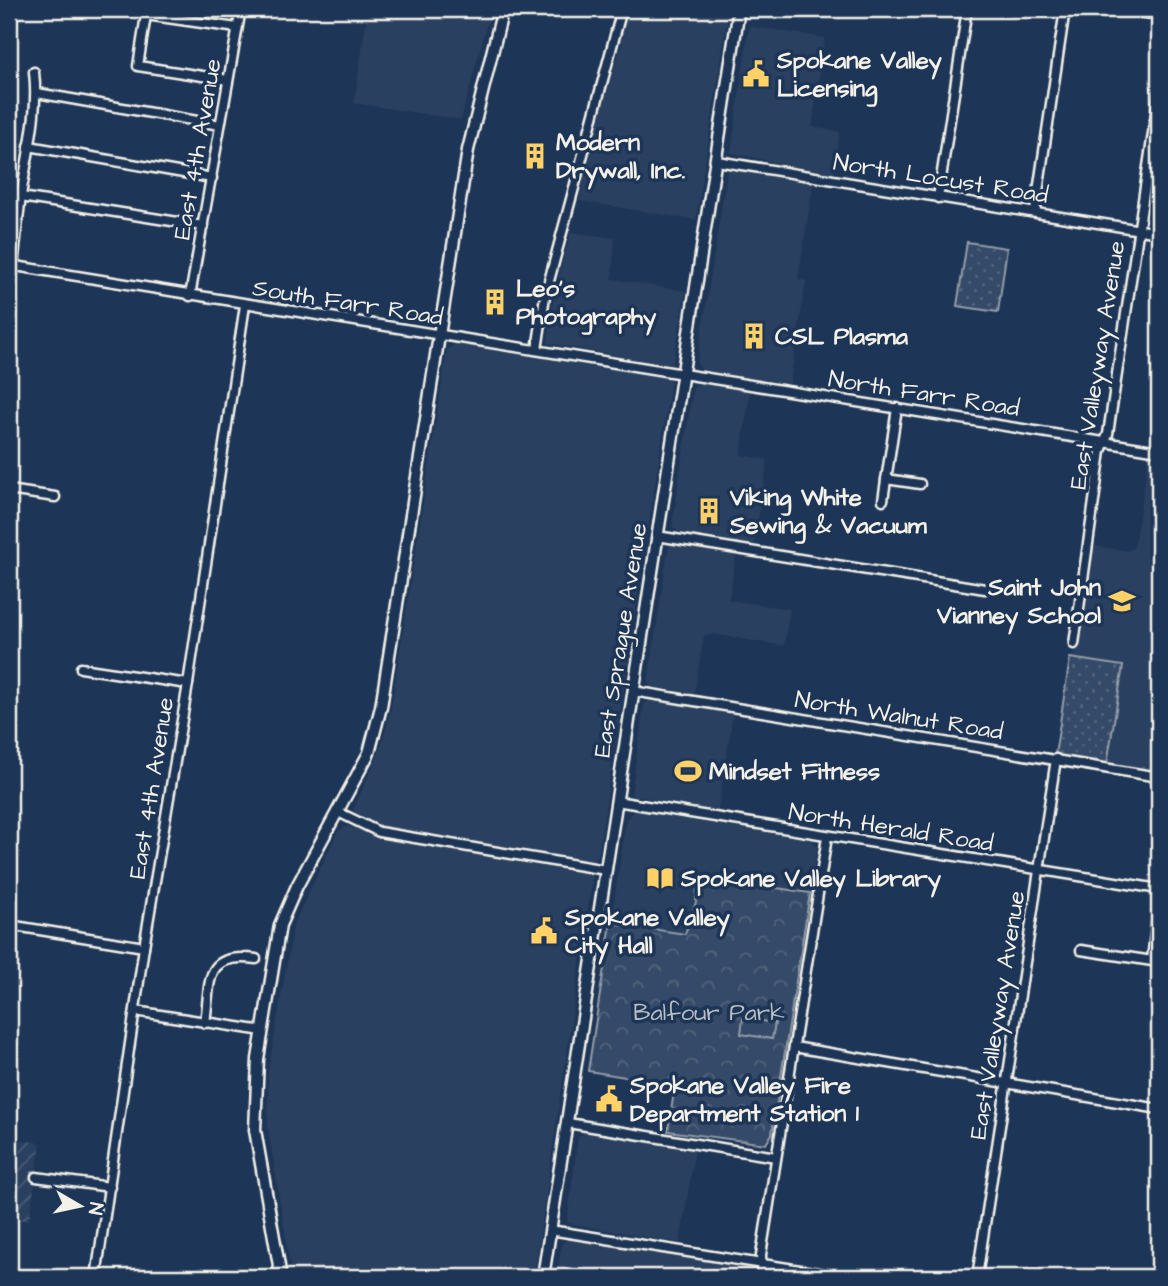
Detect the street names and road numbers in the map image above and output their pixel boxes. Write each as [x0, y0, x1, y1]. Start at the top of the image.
street label: East 4th Avenue [165, 56, 231, 242]
street label: North Locust Road [831, 145, 1051, 213]
street label: East Valleyway Avenue [1062, 238, 1135, 492]
street label: South Farr Road [250, 271, 445, 335]
street label: North Farr Road [826, 362, 1022, 426]
street label: East Sprague Avenue [586, 520, 657, 760]
street label: North Walnut Road [792, 683, 1005, 749]
street label: East 4th Avenue [121, 695, 183, 881]
street label: North Herald Road [786, 795, 996, 861]
street label: East Valleyway Avenue [962, 888, 1035, 1142]

